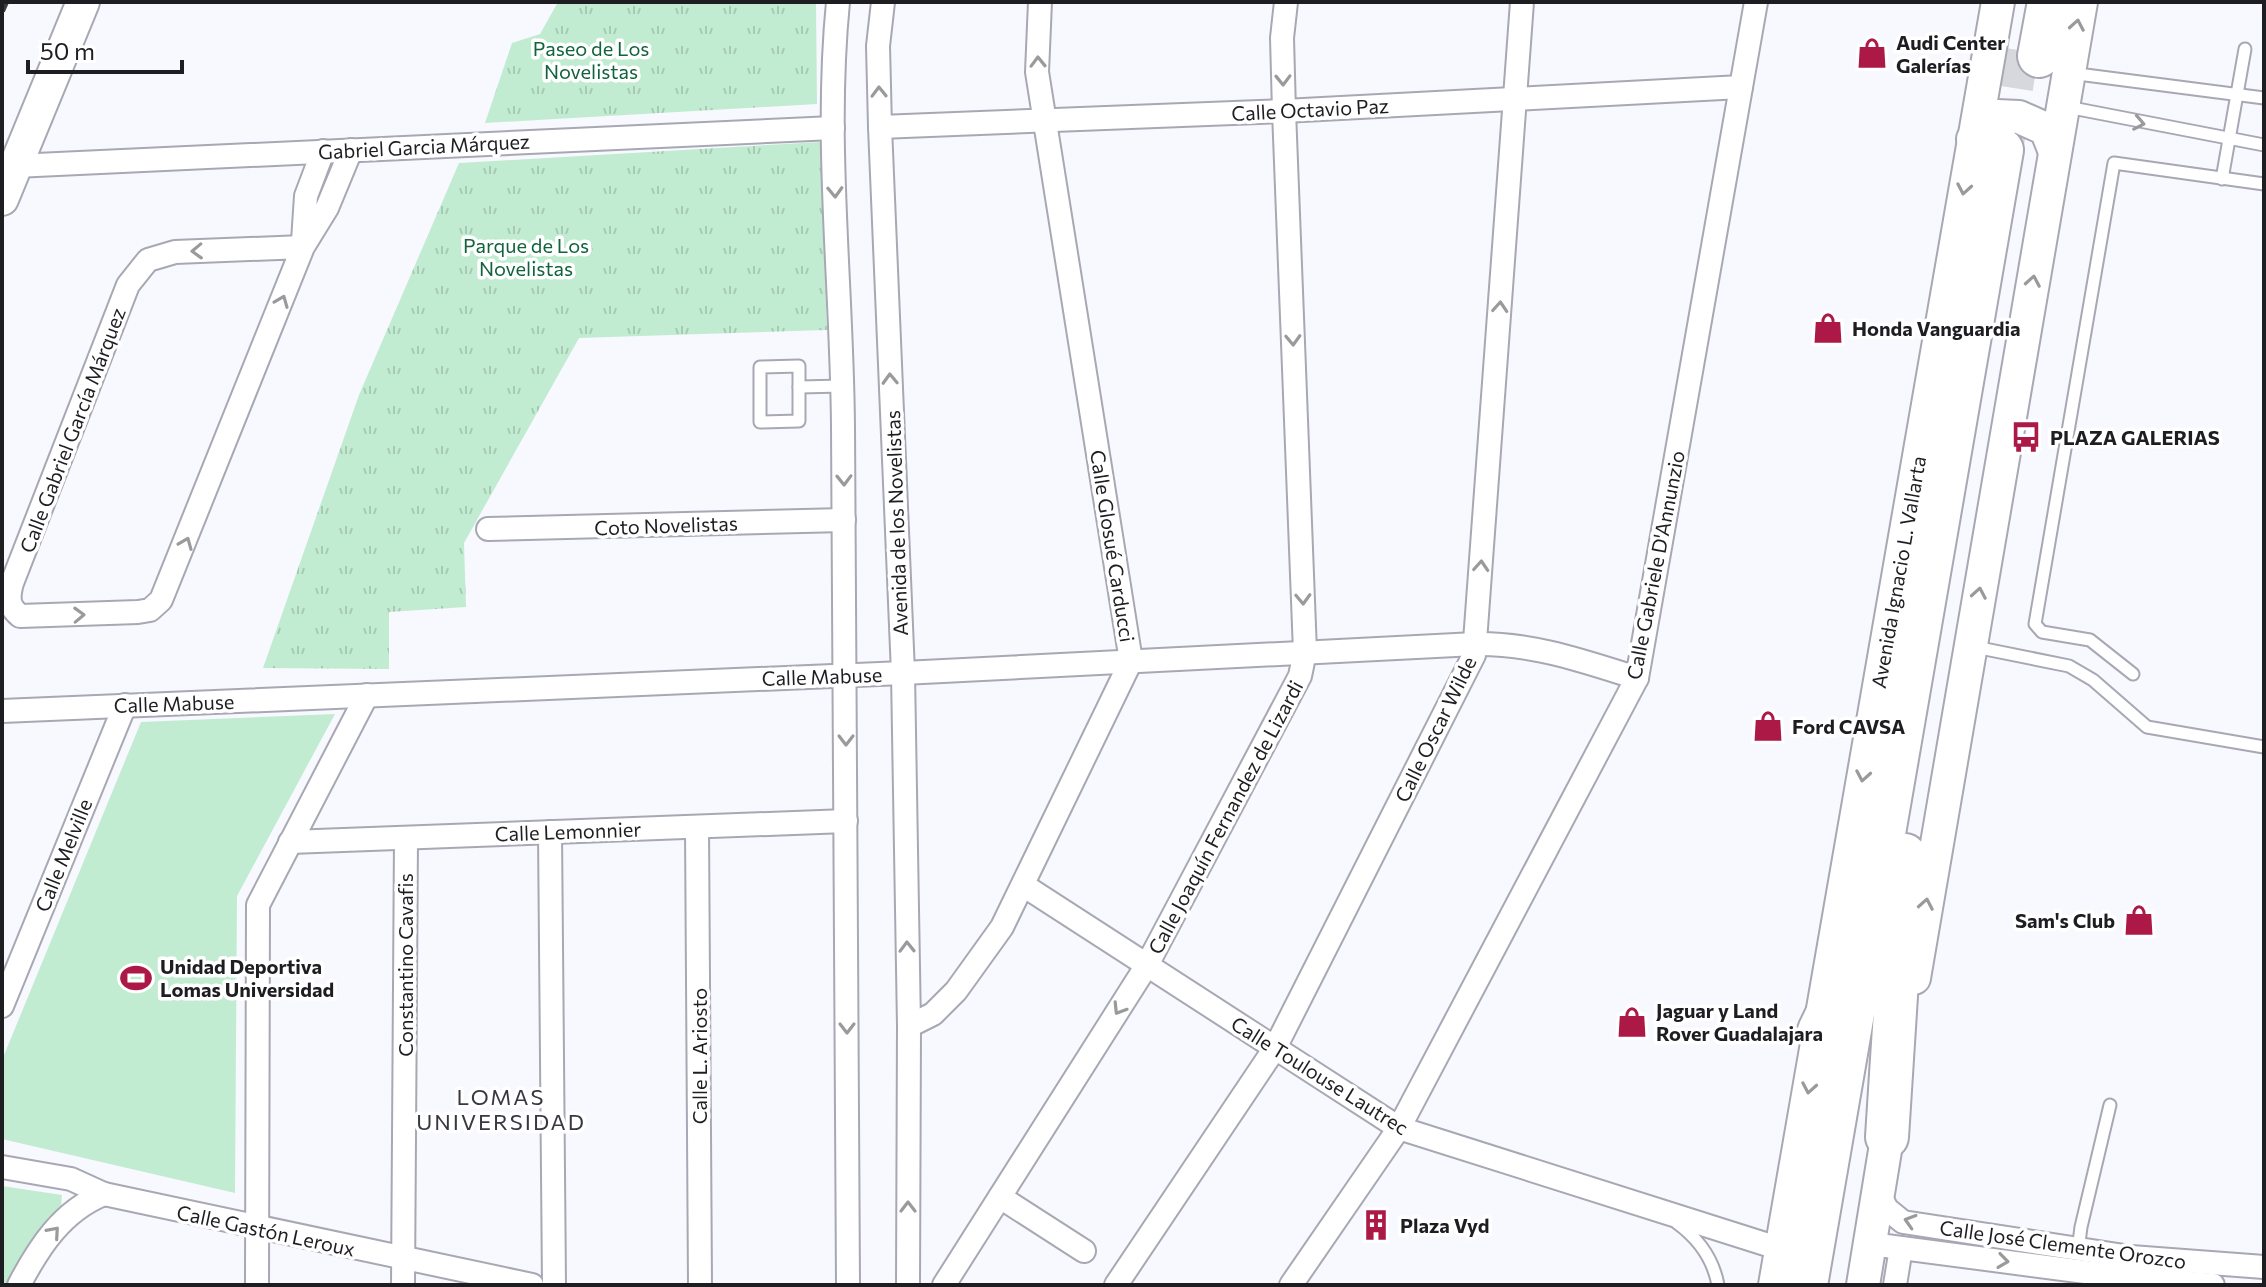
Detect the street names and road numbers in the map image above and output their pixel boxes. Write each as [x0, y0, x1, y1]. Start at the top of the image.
street label: Calle Octavio Paz [1231, 93, 1389, 125]
street label: Gabriel Garcia Márquez [318, 128, 531, 164]
street label: Calle Gabriel García Márquez [14, 304, 130, 556]
street label: Avenida de los Novelistas [880, 410, 912, 636]
street label: Calle Glosué Carducci [1086, 448, 1140, 644]
street label: Calle Gabriele D'Annunzio [1621, 448, 1689, 682]
street label: Avenida Ignacio L. Vallarta [1866, 454, 1930, 690]
street label: Coto Novelistas [594, 511, 738, 539]
street label: Calle Oscar Wilde [1389, 652, 1481, 806]
street label: Calle Mabuse [761, 662, 883, 690]
street label: Calle Joaquín Fernandez de Lizardi [1143, 676, 1307, 958]
street label: Calle Mabuse [113, 689, 235, 717]
street label: Calle Melville [29, 795, 97, 915]
street label: Calle Lemonnier [494, 816, 642, 846]
street label: Constantino Cavafis [393, 873, 417, 1057]
street label: Calle L. Ariosto [687, 988, 711, 1124]
street label: Calle Toulouse Lautrec [1227, 1011, 1413, 1139]
street label: Calle Gastón Leroux [175, 1199, 358, 1261]
street label: Calle José Clemente Orozco [1938, 1215, 2188, 1273]

